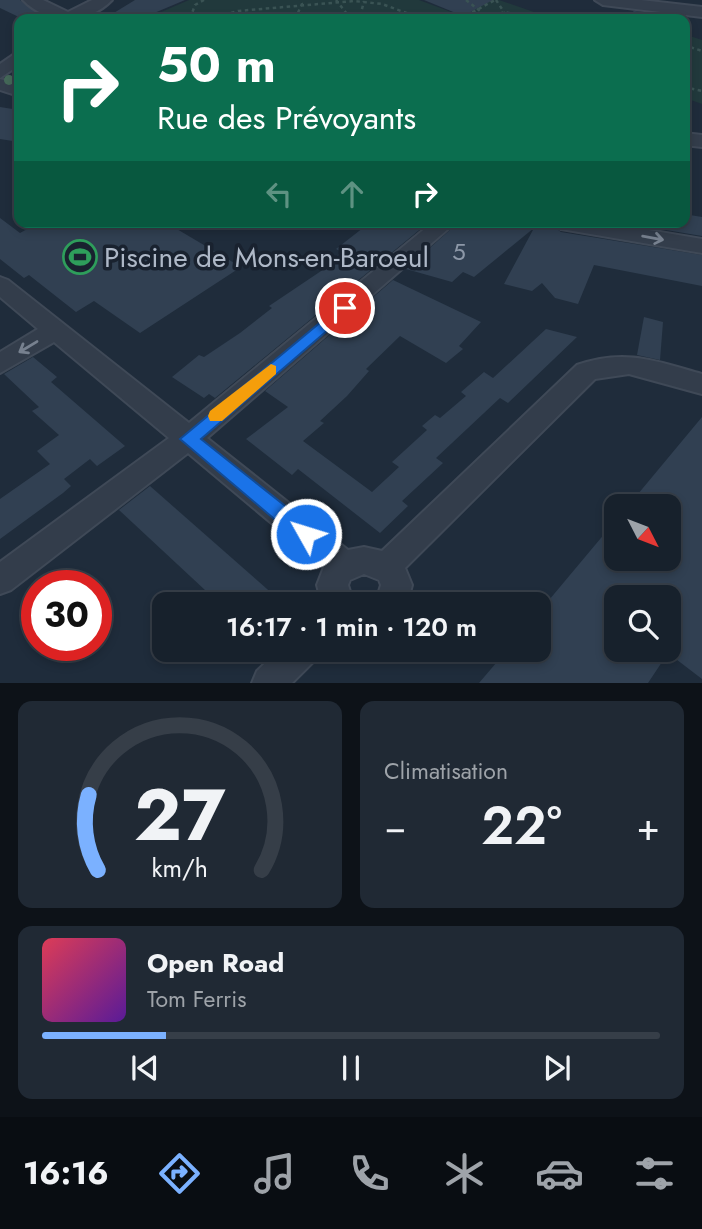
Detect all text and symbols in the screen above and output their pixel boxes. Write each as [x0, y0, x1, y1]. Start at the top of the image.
text: 50 m [157, 30, 276, 100]
icon: right [42, 42, 133, 133]
text: Rue des Prévoyants [157, 95, 416, 141]
icon: left [260, 175, 298, 213]
icon: ahead [333, 175, 371, 213]
icon: right [406, 175, 444, 213]
one-way arrow [641, 232, 663, 245]
house number: 5 [452, 234, 466, 269]
place label: Piscine de Mons-en-Baroeul [104, 237, 429, 278]
sports icon: Piscine de Mons-en-Baroeul [61, 238, 99, 276]
pin [315, 278, 375, 338]
icon: arrive [326, 289, 364, 327]
one-way arrow [18, 341, 38, 355]
north arrow [604, 494, 681, 570]
map controls [604, 494, 681, 662]
position arrow [269, 497, 343, 571]
speed limit sign: 30 [21, 570, 112, 661]
button: search [604, 585, 681, 662]
text: 16:17 · 1 min · 120 m [226, 608, 477, 646]
text: Climatisation [384, 754, 508, 788]
text: 27 [134, 763, 226, 868]
text: 22° [481, 788, 562, 864]
text: − [384, 799, 406, 854]
text: + [637, 799, 660, 854]
text: km/h [152, 850, 208, 886]
text: Open Road [147, 944, 284, 982]
text: Tom Ferris [147, 982, 246, 1016]
icon: previous [126, 1049, 164, 1087]
icon: pause [332, 1049, 370, 1087]
icon: next [538, 1049, 576, 1087]
icon: directions [155, 1149, 204, 1198]
icon: music [250, 1149, 299, 1198]
icon: phone [345, 1149, 394, 1198]
icon: climate [440, 1149, 489, 1198]
icon: car [535, 1149, 584, 1198]
icon: filters [630, 1149, 679, 1198]
text: 16:16 [23, 1150, 109, 1196]

